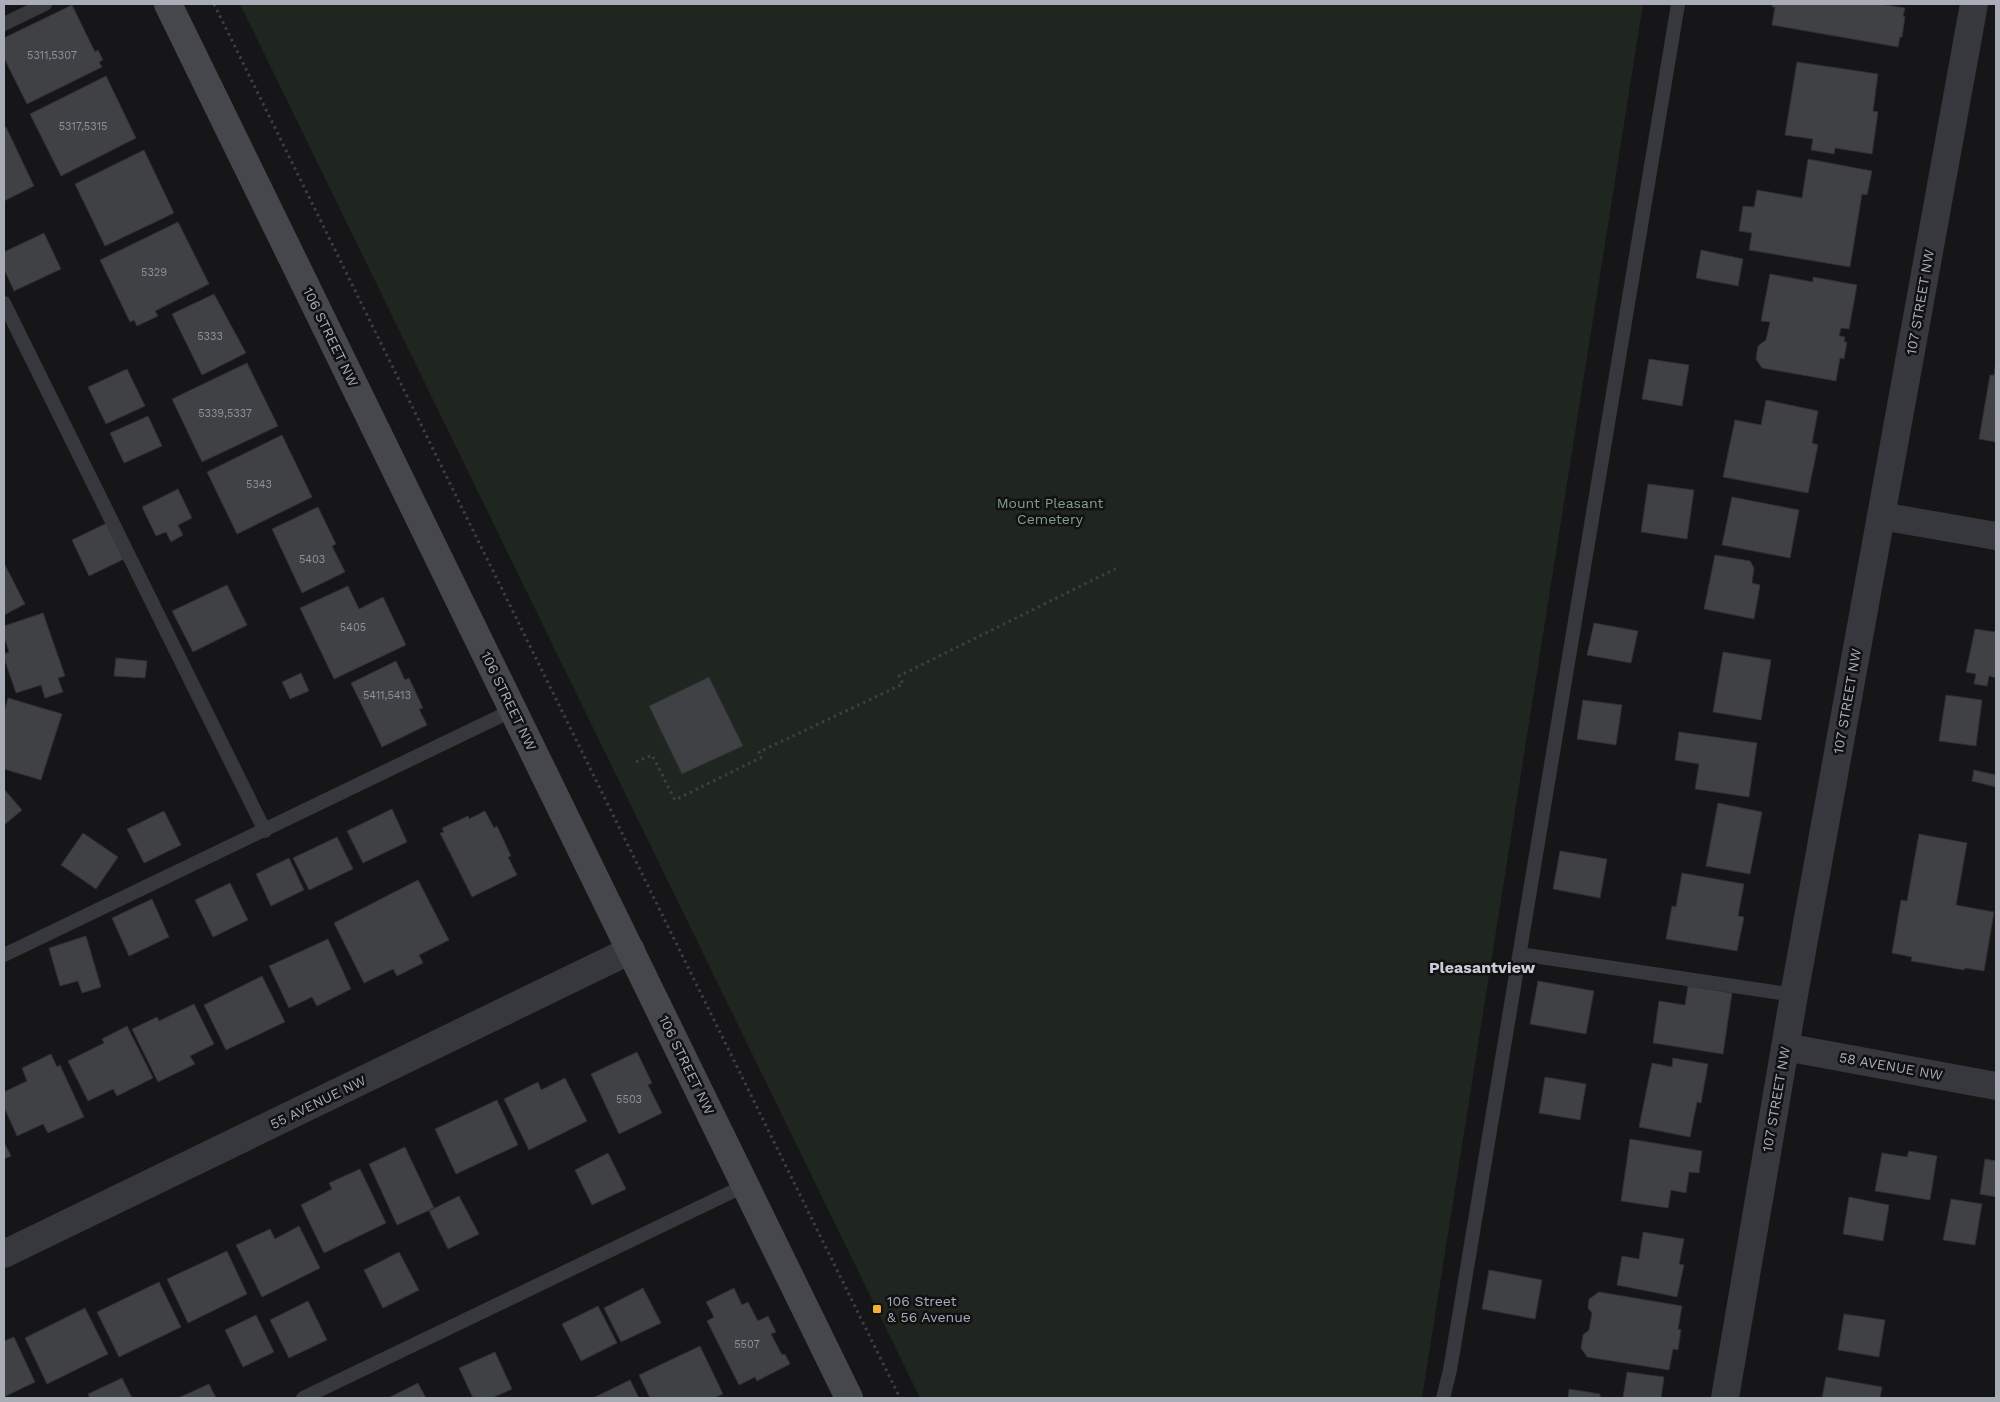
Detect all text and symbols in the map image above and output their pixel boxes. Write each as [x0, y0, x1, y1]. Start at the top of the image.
house number: 5311,5307 [27, 49, 77, 62]
house number: 5317,5315 [59, 120, 107, 133]
street label: 107 STREET NW [1903, 248, 1937, 356]
house number: 5329 [141, 266, 167, 279]
street label: 106 STREET NW [300, 285, 362, 389]
house number: 5333 [197, 330, 223, 343]
house number: 5339,5337 [198, 407, 252, 420]
house number: 5343 [246, 478, 272, 491]
park label: Mount Pleasant Cemetery [997, 495, 1103, 527]
house number: 5403 [299, 553, 325, 566]
house number: 5405 [340, 621, 366, 634]
street label: 107 STREET NW [1830, 647, 1864, 755]
street label: 106 STREET NW [478, 649, 540, 753]
house number: 5411,5413 [363, 689, 411, 702]
district label: Pleasantview [1429, 958, 1536, 977]
street label: 106 STREET NW [656, 1013, 718, 1117]
street label: 107 STREET NW [1759, 1045, 1793, 1153]
street label: 58 AVENUE NW [1838, 1049, 1944, 1083]
street label: 55 AVENUE NW [268, 1072, 368, 1132]
house number: 5503 [616, 1093, 642, 1106]
place label: 106 Street & 56 Avenue [887, 1293, 971, 1325]
marker: 106 Street & 56 Avenue [871, 1303, 883, 1315]
house number: 5507 [734, 1338, 760, 1351]

